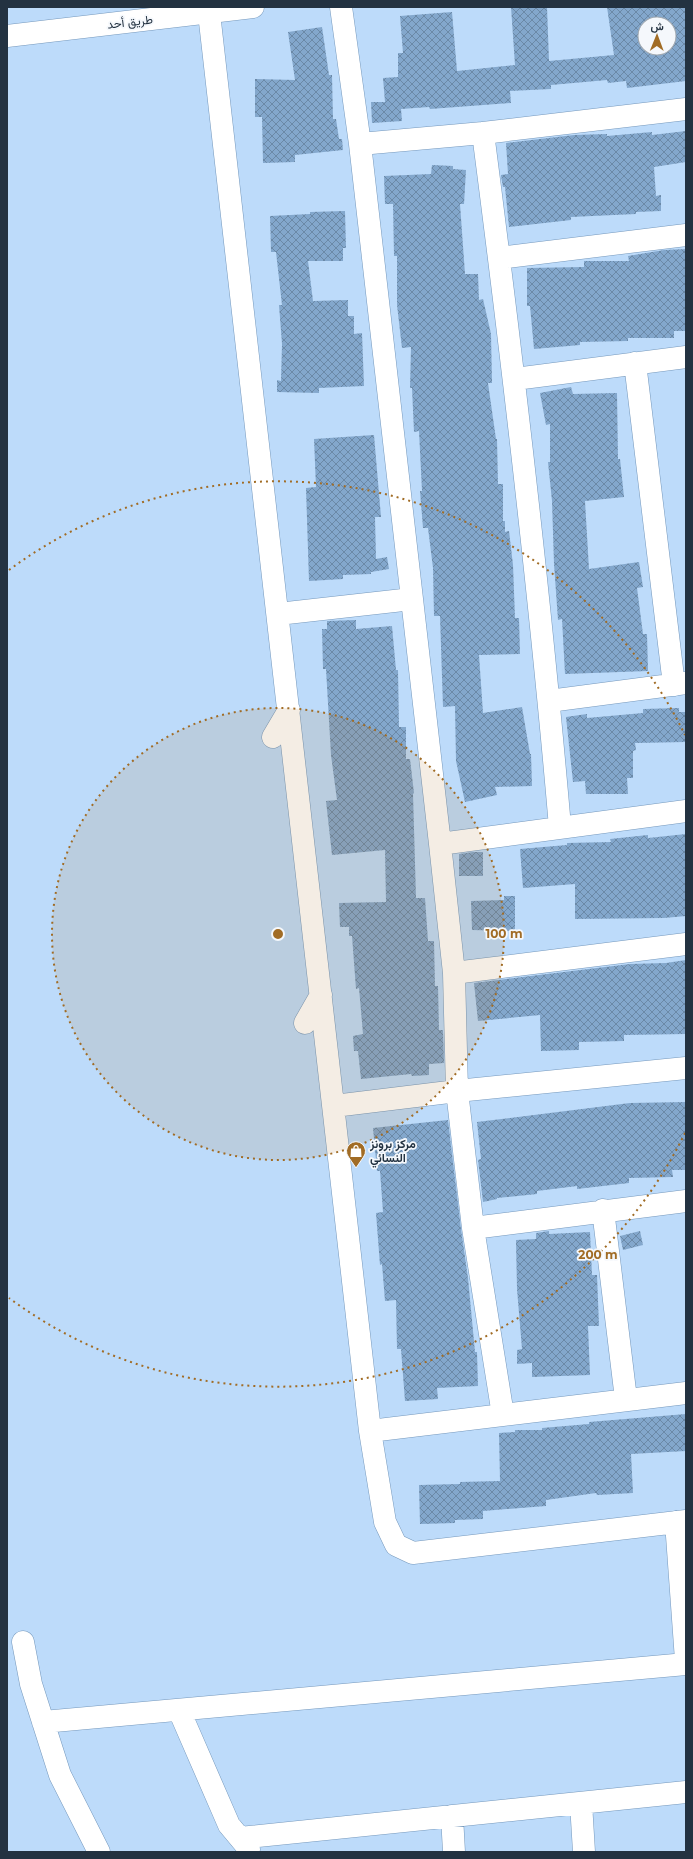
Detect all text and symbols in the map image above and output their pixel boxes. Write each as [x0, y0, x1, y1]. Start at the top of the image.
street label: طريق أحد [106, 11, 154, 33]
north arrow [637, 16, 677, 56]
text: ش [650, 19, 664, 33]
text: 100 m [486, 926, 522, 941]
centre of rings [271, 927, 285, 941]
place label: مركز برونز النسائي [369, 1136, 416, 1168]
shop icon: مركز برونز النسائي [345, 1140, 367, 1168]
text: 200 m [578, 1247, 618, 1262]

